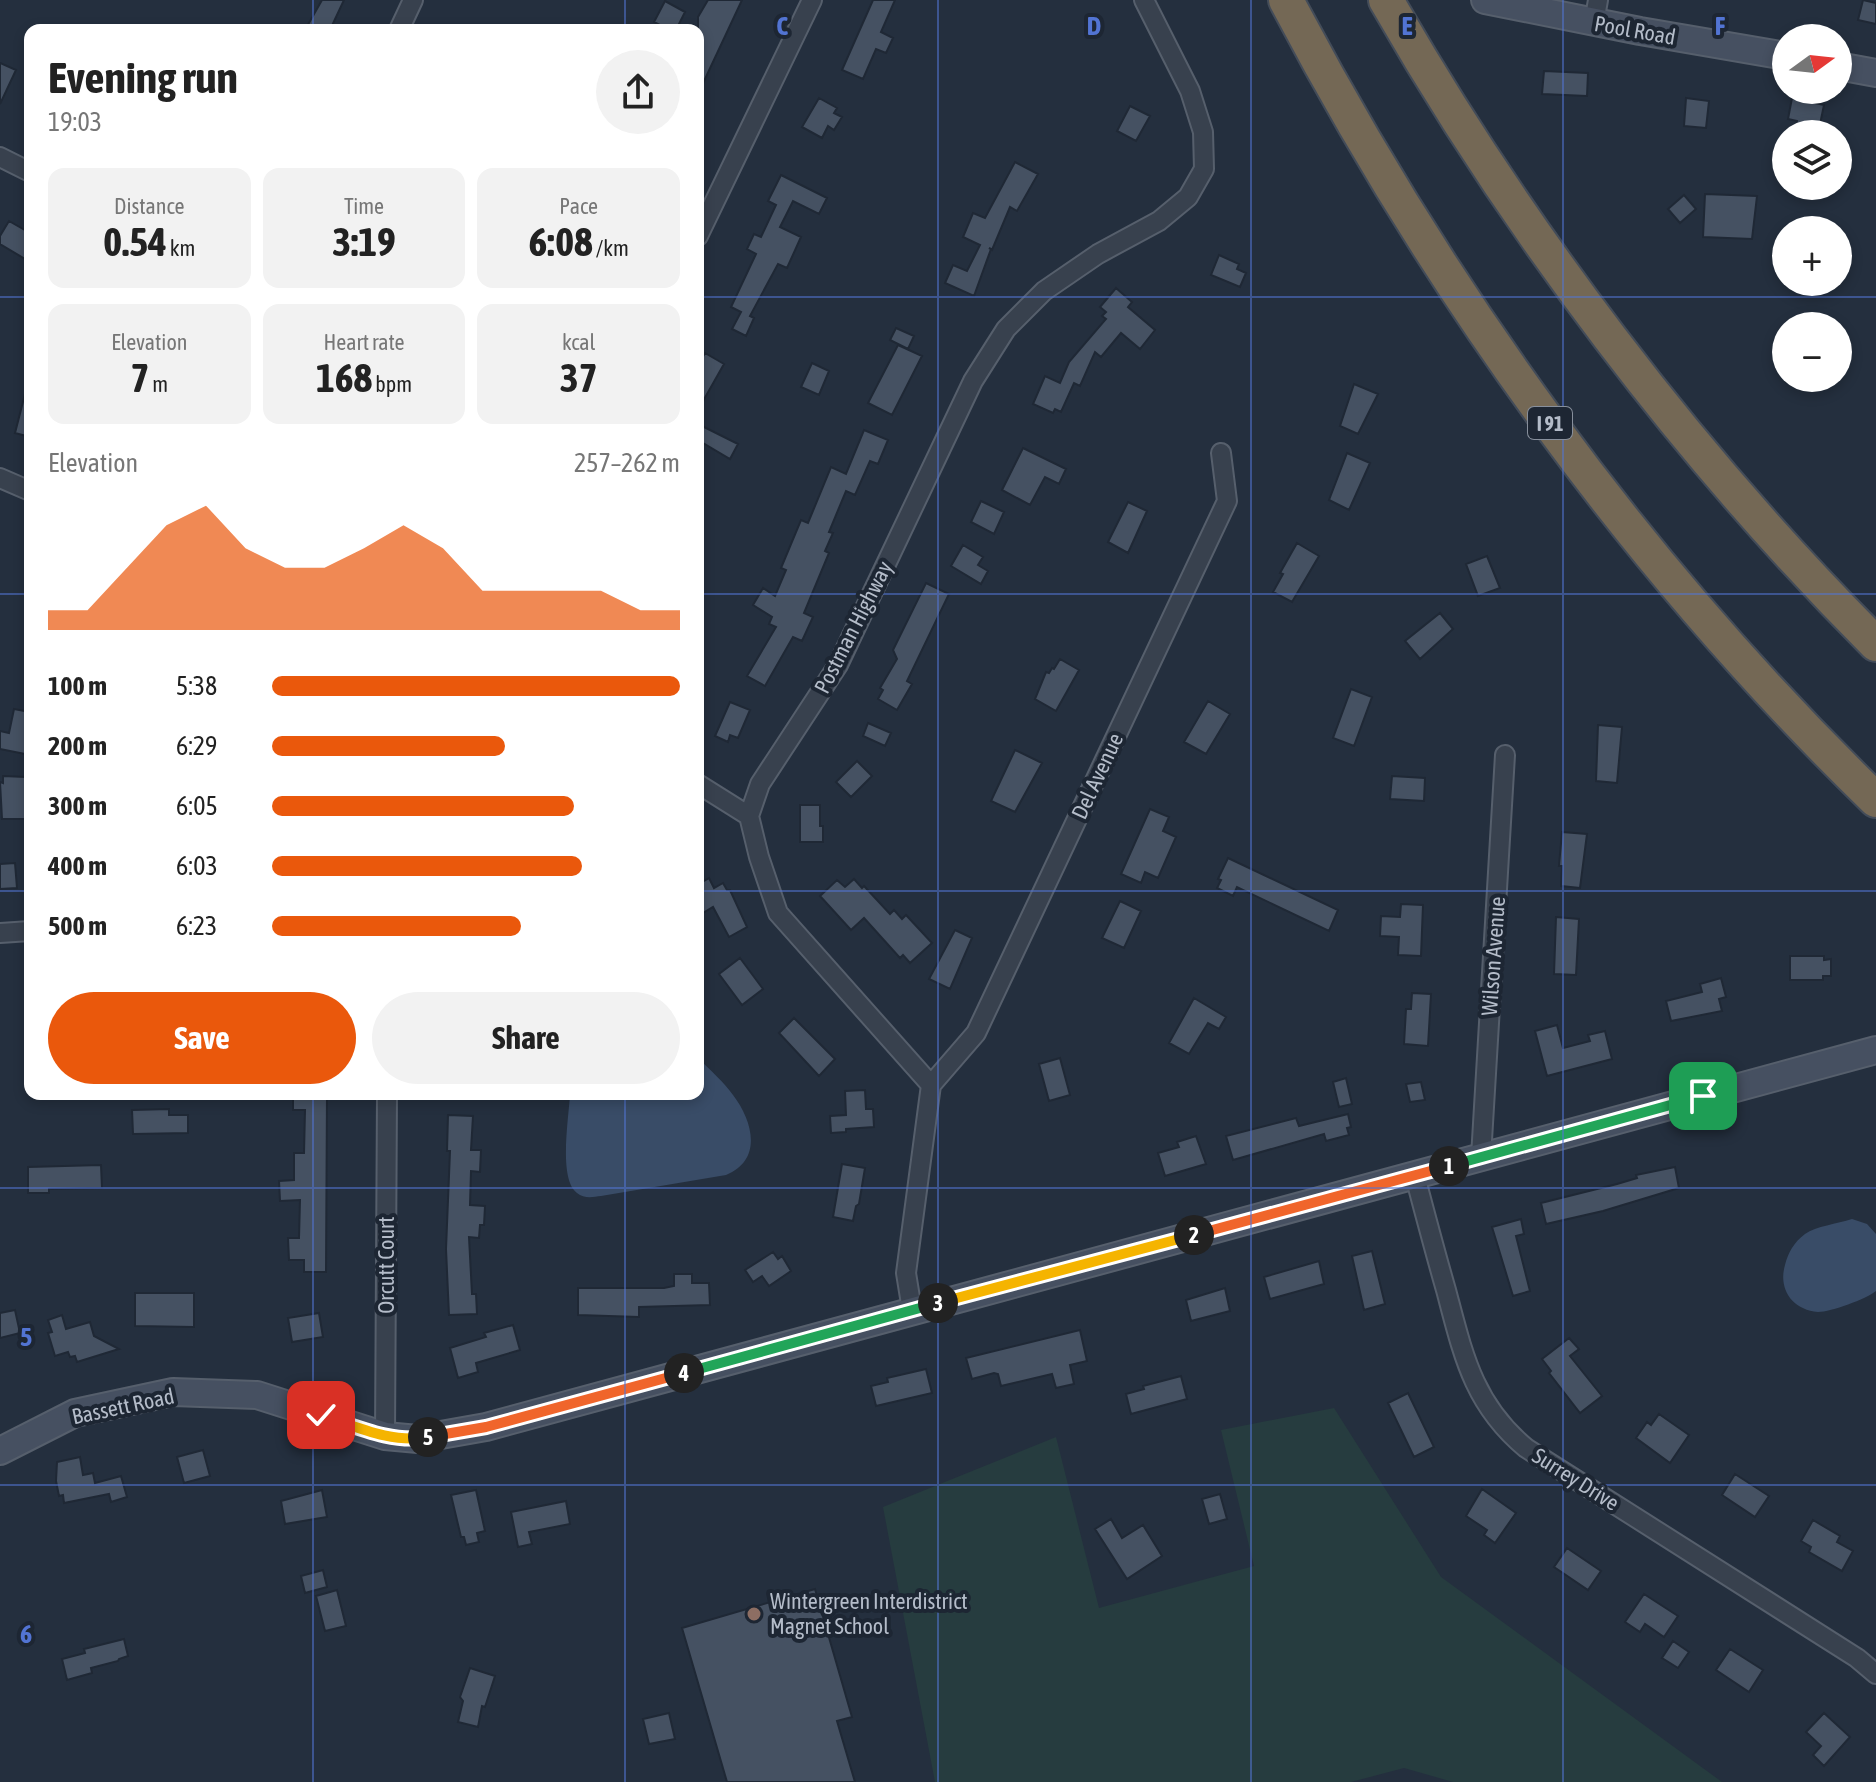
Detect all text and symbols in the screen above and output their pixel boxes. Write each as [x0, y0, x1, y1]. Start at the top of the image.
street label: Pool Road [1592, 10, 1678, 50]
text: C [776, 11, 788, 41]
text: D [1087, 11, 1101, 41]
text: E [1401, 11, 1413, 41]
text: F [1715, 11, 1726, 41]
north arrow [1772, 24, 1852, 104]
map controls [1772, 24, 1852, 392]
button: share [596, 50, 680, 134]
text: Evening run [48, 52, 238, 102]
text: 19:03 [48, 107, 102, 137]
button: layers [1772, 120, 1852, 200]
text: Distance [114, 193, 185, 219]
text: Time [344, 193, 384, 219]
text: Pace [559, 193, 598, 219]
button: + [1772, 216, 1852, 296]
text: 0.54 [103, 219, 167, 264]
text: 3:19 [332, 219, 396, 264]
text: 6:08 [529, 219, 593, 264]
text: km [167, 235, 195, 261]
text: /km [593, 235, 629, 261]
button: − [1772, 312, 1852, 392]
text: Elevation [111, 329, 187, 355]
text: Heart rate [323, 329, 405, 355]
text: kcal [562, 329, 595, 355]
text: 7 [130, 355, 149, 400]
text: 168 [316, 355, 372, 400]
text: 37 [560, 355, 597, 400]
text: m [149, 371, 168, 397]
text: bpm [372, 371, 412, 397]
road number: I 91 [1528, 407, 1572, 439]
text: Elevation [48, 448, 138, 478]
text: 257–262 m [574, 448, 680, 478]
street label: Postman Highway [809, 557, 897, 697]
text: 100 m [48, 671, 107, 701]
text: 5:38 [176, 671, 217, 701]
street label: Del Avenue [1066, 729, 1128, 823]
text: 200 m [48, 731, 107, 761]
text: 6:29 [176, 731, 217, 761]
text: 300 m [48, 791, 107, 821]
text: 6:05 [176, 791, 218, 821]
text: 400 m [48, 851, 107, 881]
text: 6:03 [176, 851, 218, 881]
street label: Wilson Avenue [1476, 895, 1510, 1017]
text: 500 m [48, 911, 107, 941]
text: 6:23 [176, 911, 217, 941]
button: Save [48, 992, 356, 1084]
button: Share [372, 992, 680, 1084]
pin [1669, 1062, 1737, 1130]
icon: arrive [1681, 1074, 1725, 1118]
pin: 1 [1429, 1146, 1469, 1186]
text: 1 [1444, 1153, 1454, 1179]
pin: 2 [1174, 1215, 1214, 1255]
street label: Orcutt Court [373, 1216, 399, 1314]
text: 2 [1189, 1222, 1199, 1248]
pin: 3 [918, 1283, 958, 1323]
text: 3 [933, 1290, 943, 1316]
text: 5 [20, 1322, 32, 1352]
pin: 4 [664, 1353, 704, 1393]
text: 4 [679, 1360, 689, 1386]
pin [287, 1381, 355, 1449]
street label: Bassett Road [69, 1382, 177, 1430]
icon: check [299, 1393, 343, 1437]
pin: 5 [408, 1417, 448, 1457]
text: 5 [423, 1424, 433, 1450]
street label: Surrey Drive [1528, 1442, 1624, 1516]
place label: Wintergreen Interdistrict Magnet School [770, 1588, 968, 1639]
marker: Wintergreen Interdistrict Magnet School [745, 1605, 763, 1623]
text: 6 [20, 1619, 32, 1649]

